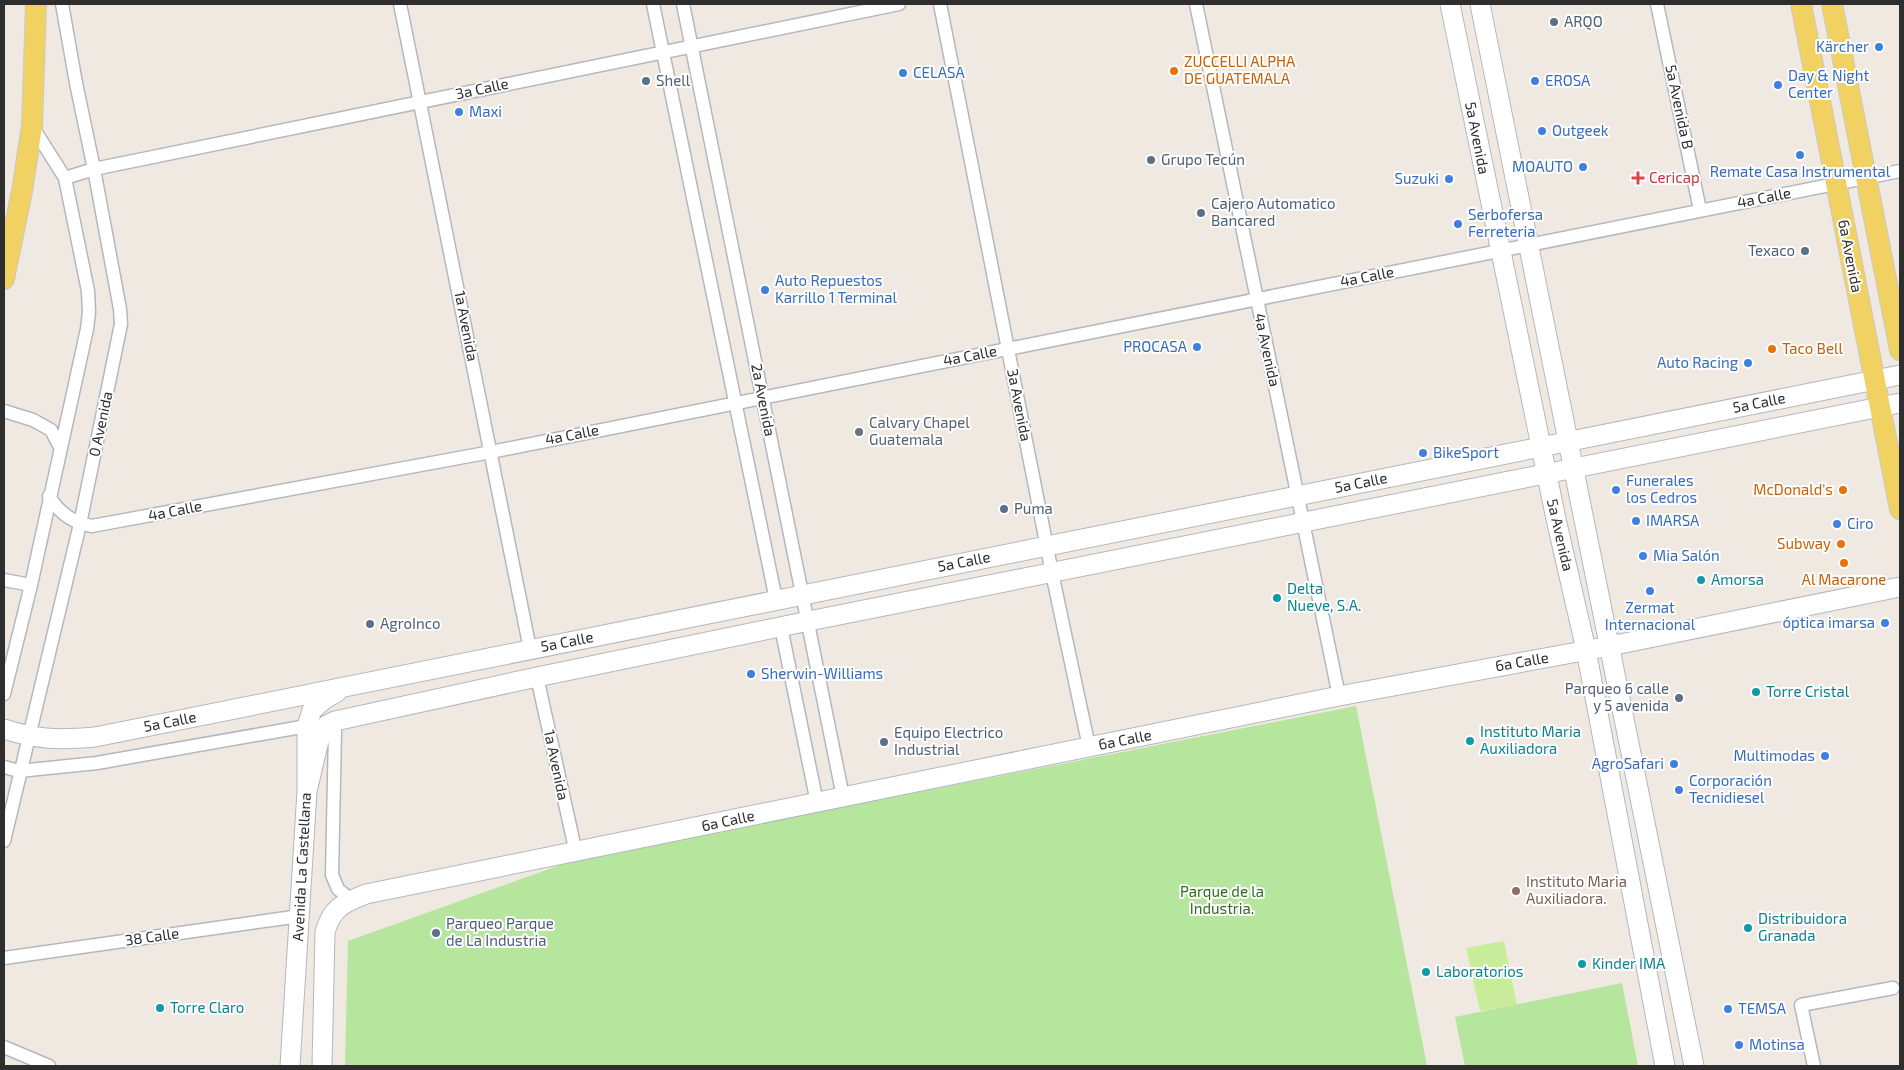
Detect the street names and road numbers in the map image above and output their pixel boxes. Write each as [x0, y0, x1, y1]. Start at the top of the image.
street label: 5a Avenida B [1662, 63, 1698, 151]
street label: 3a Calle [454, 74, 510, 102]
street label: 5a Avenida [1462, 100, 1494, 176]
street label: 4a Calle [1735, 183, 1792, 211]
street label: 6a Avenida [1835, 218, 1867, 294]
street label: 4a Calle [1338, 262, 1395, 290]
street label: 1a Avenida [451, 289, 483, 363]
street label: 4a Avenida [1251, 311, 1285, 388]
street label: 4a Calle [941, 341, 998, 369]
street label: 2a Avenida [748, 362, 780, 438]
street label: 3a Avenida [1004, 367, 1036, 443]
street label: 5a Calle [1731, 388, 1787, 416]
street label: 0 Avenida [84, 390, 116, 458]
street label: 4a Calle [543, 420, 600, 448]
street label: 5a Calle [1333, 468, 1389, 496]
street label: 4a Calle [146, 496, 203, 524]
street label: 5a Avenida [1544, 497, 1578, 573]
street label: 5a Calle [936, 547, 992, 575]
street label: 5a Calle [539, 627, 595, 655]
street label: 6a Calle [1494, 647, 1550, 675]
street label: 5a Calle [142, 707, 198, 735]
street label: 6a Calle [1097, 725, 1153, 753]
street label: 1a Avenida [541, 728, 573, 802]
street label: Avenida La Castellana [288, 792, 314, 942]
street label: 6a Calle [700, 806, 756, 834]
street label: 38 Calle [124, 923, 180, 949]

